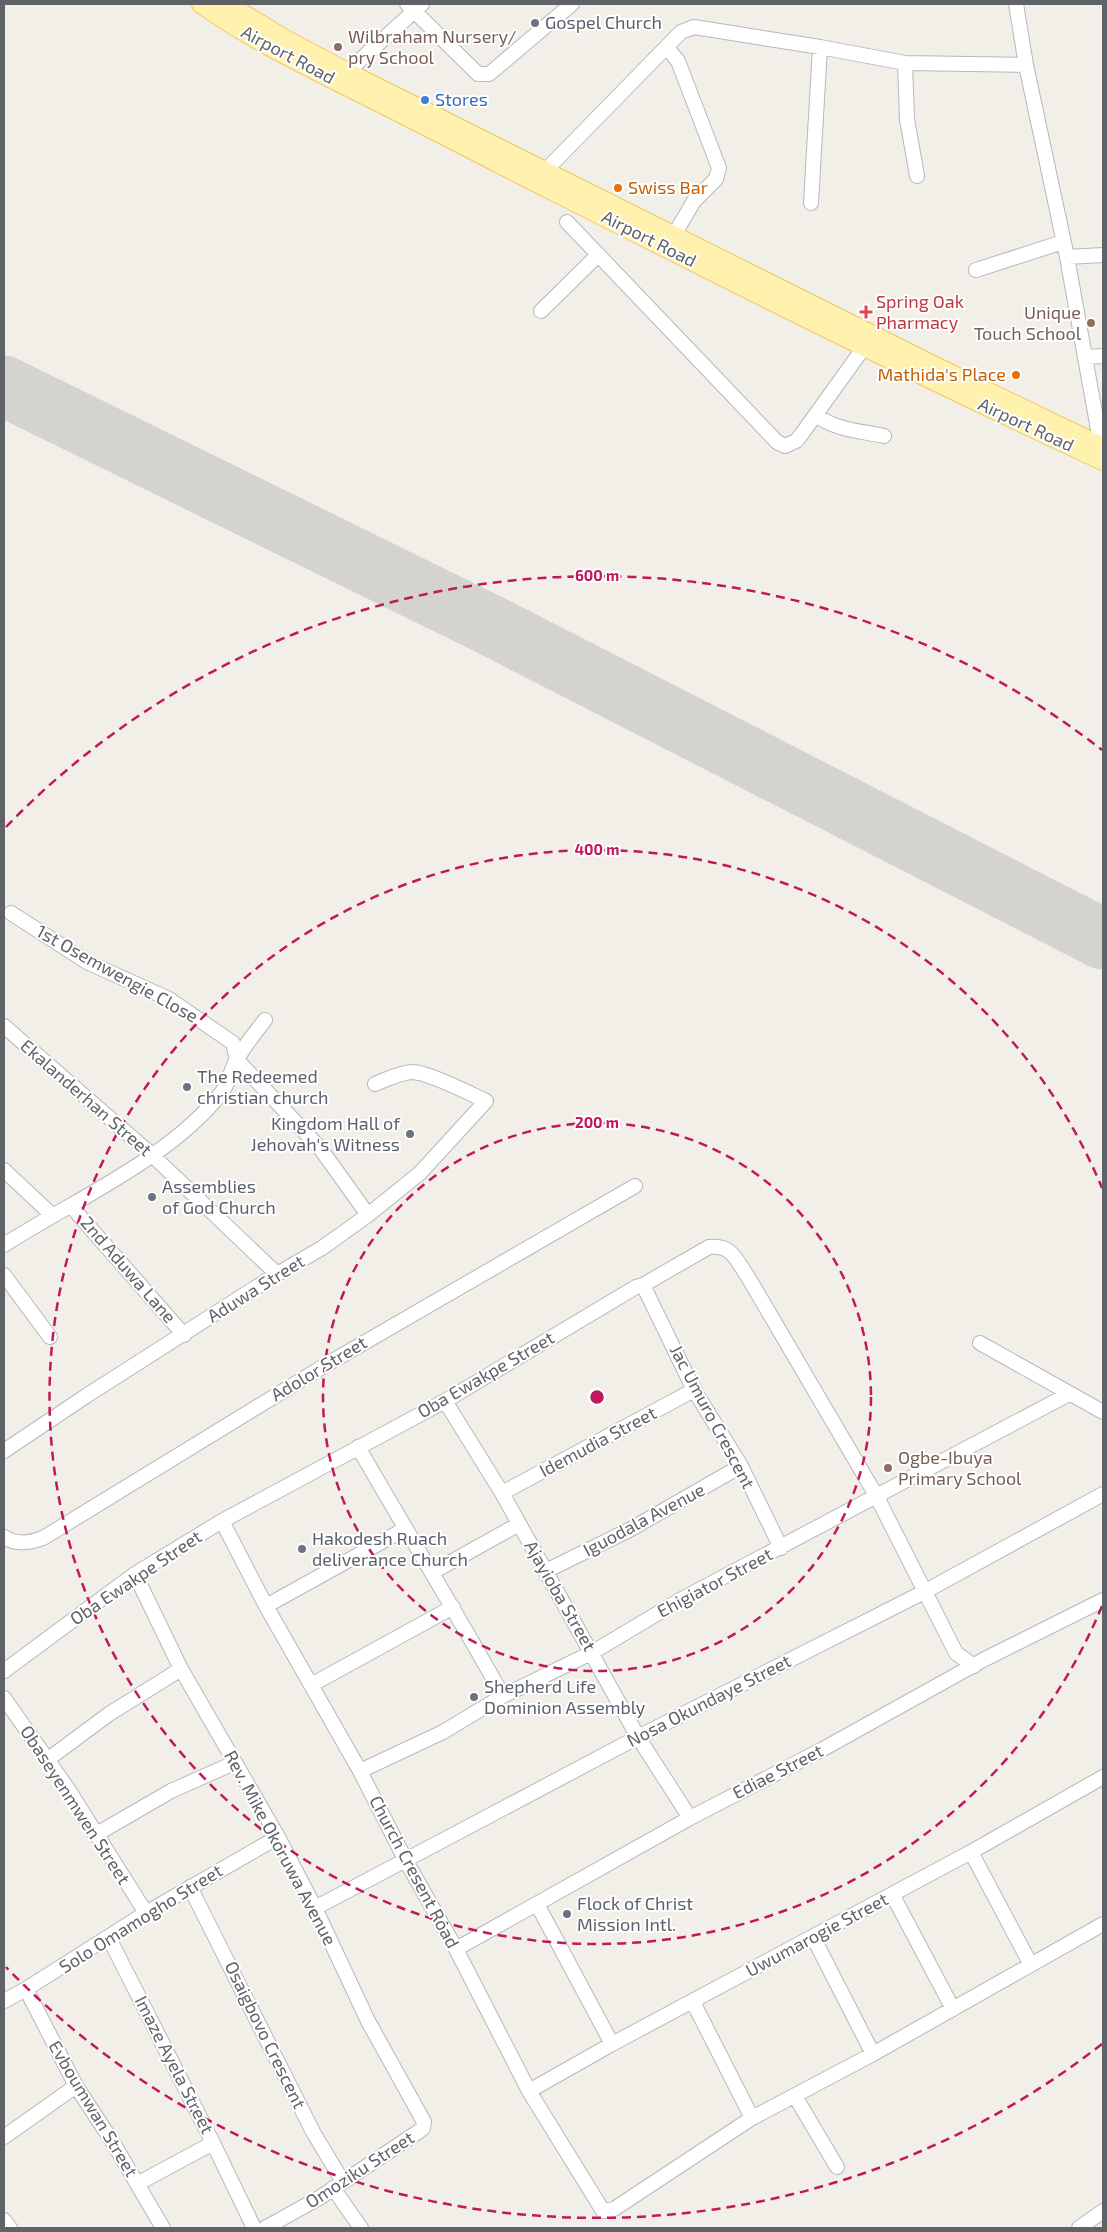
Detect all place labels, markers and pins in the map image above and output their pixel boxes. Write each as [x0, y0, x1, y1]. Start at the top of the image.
place label: Gospel Church [545, 11, 662, 33]
marker: Gospel Church [529, 17, 541, 29]
place label: Wilbraham Nursery/ pry School [348, 25, 517, 68]
marker: Wilbraham Nursery/ pry School [332, 41, 344, 53]
place label: Stores [435, 88, 488, 110]
marker: Stores [419, 94, 431, 106]
place label: Swiss Bar [628, 176, 708, 198]
marker: Swiss Bar [612, 182, 624, 194]
place label: Spring Oak Pharmacy [876, 290, 964, 333]
place label: Unique Touch School [974, 301, 1082, 344]
marker: Spring Oak Pharmacy [860, 306, 872, 318]
marker: Unique Touch School [1085, 317, 1097, 329]
place label: Mathida's Place [877, 363, 1006, 385]
marker: Mathida's Place [1010, 369, 1022, 381]
place label: The Redeemed christian church [197, 1065, 329, 1108]
marker: The Redeemed christian church [181, 1081, 193, 1093]
place label: Kingdom Hall of Jehovah's Witness [251, 1112, 401, 1155]
marker: Kingdom Hall of Jehovah's Witness [404, 1128, 416, 1140]
place label: Assemblies of God Church [162, 1175, 276, 1218]
marker: Assemblies of God Church [146, 1191, 158, 1203]
centre of rings [588, 1388, 606, 1406]
place label: Ogbe-Ibuya Primary School [898, 1446, 1022, 1489]
marker: Ogbe-Ibuya Primary School [882, 1462, 894, 1474]
place label: Hakodesh Ruach deliverance Church [312, 1527, 468, 1570]
marker: Hakodesh Ruach deliverance Church [296, 1543, 308, 1555]
place label: Shepherd Life Dominion Assembly [484, 1675, 646, 1718]
marker: Shepherd Life Dominion Assembly [468, 1691, 480, 1703]
place label: Flock of Christ Mission Intl. [577, 1892, 693, 1935]
marker: Flock of Christ Mission Intl. [561, 1908, 573, 1920]

